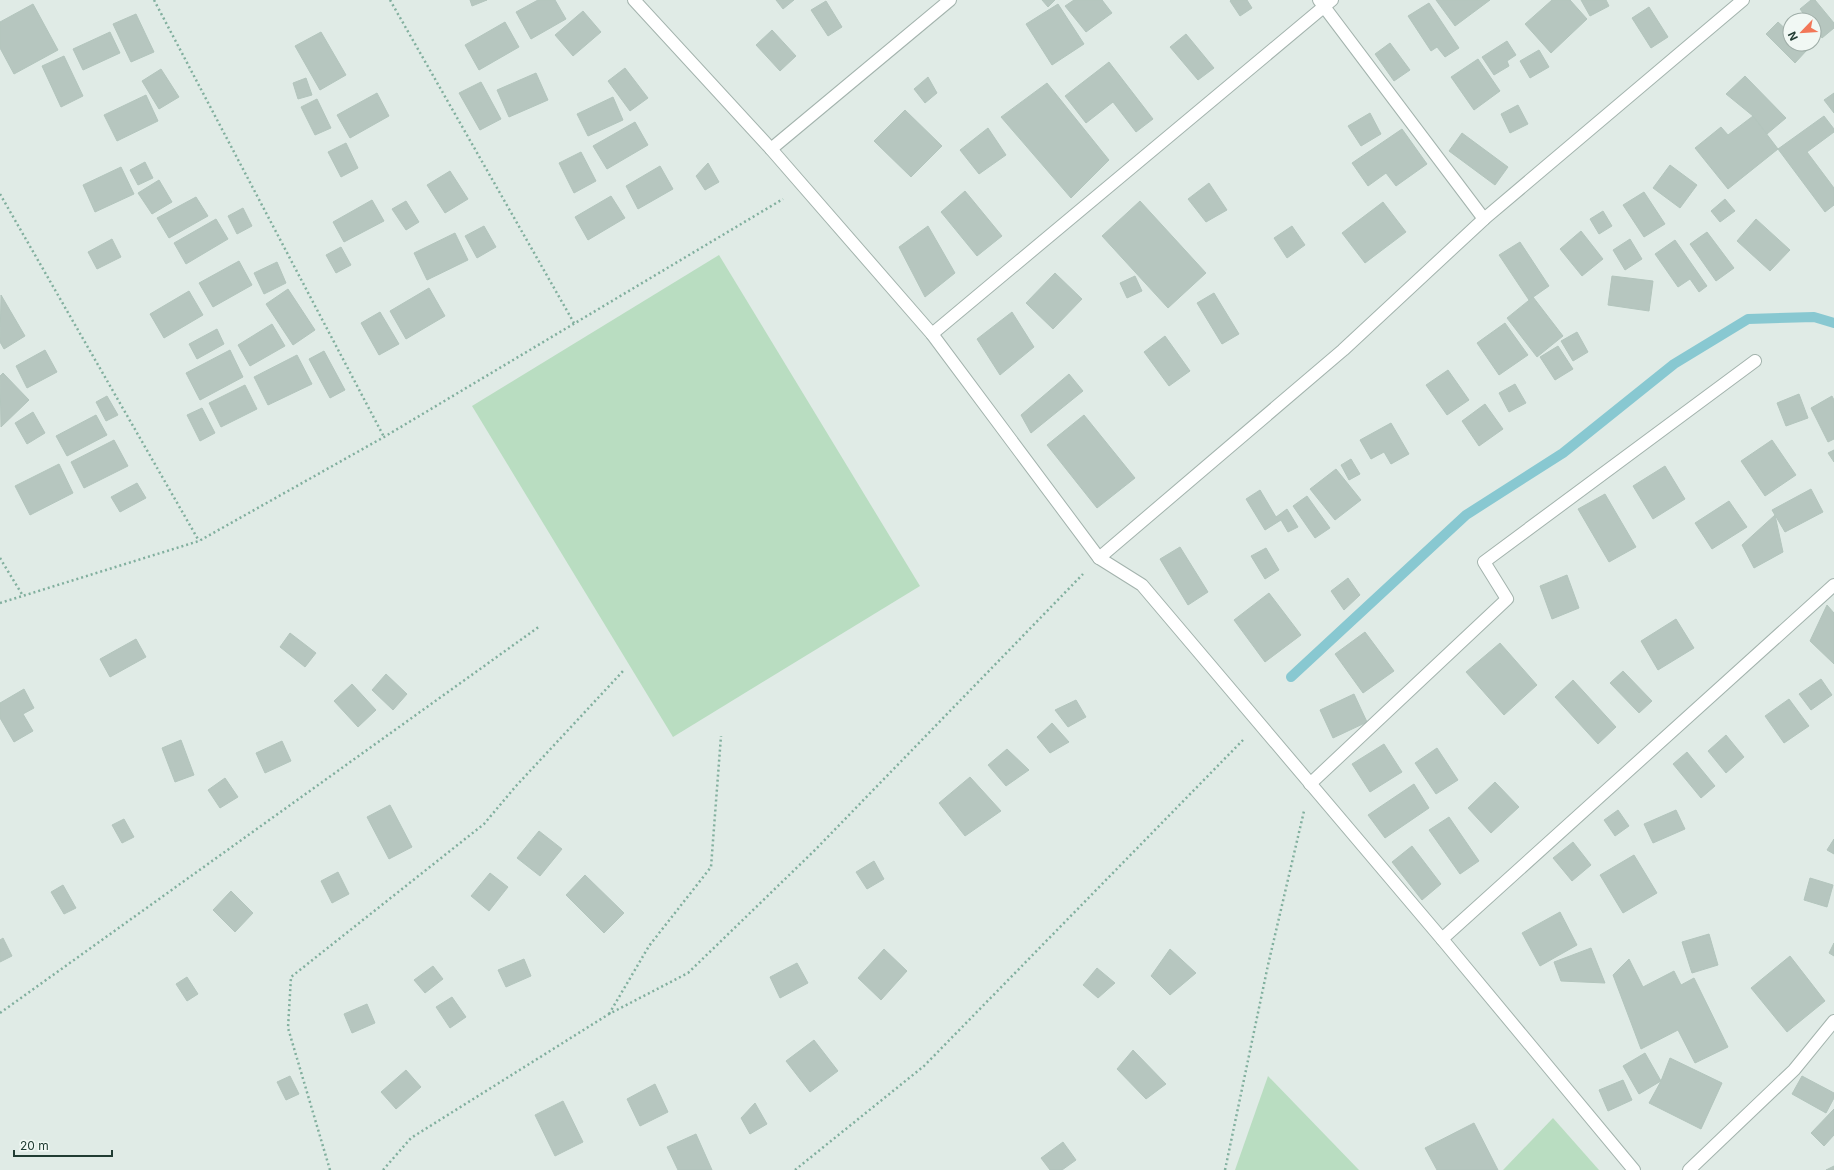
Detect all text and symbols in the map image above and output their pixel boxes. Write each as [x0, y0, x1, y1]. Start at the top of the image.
north arrow [1782, 12, 1822, 52]
text: N [1785, 29, 1801, 43]
scale bar [14, 1132, 112, 1158]
text: 20 m [20, 1138, 49, 1153]

